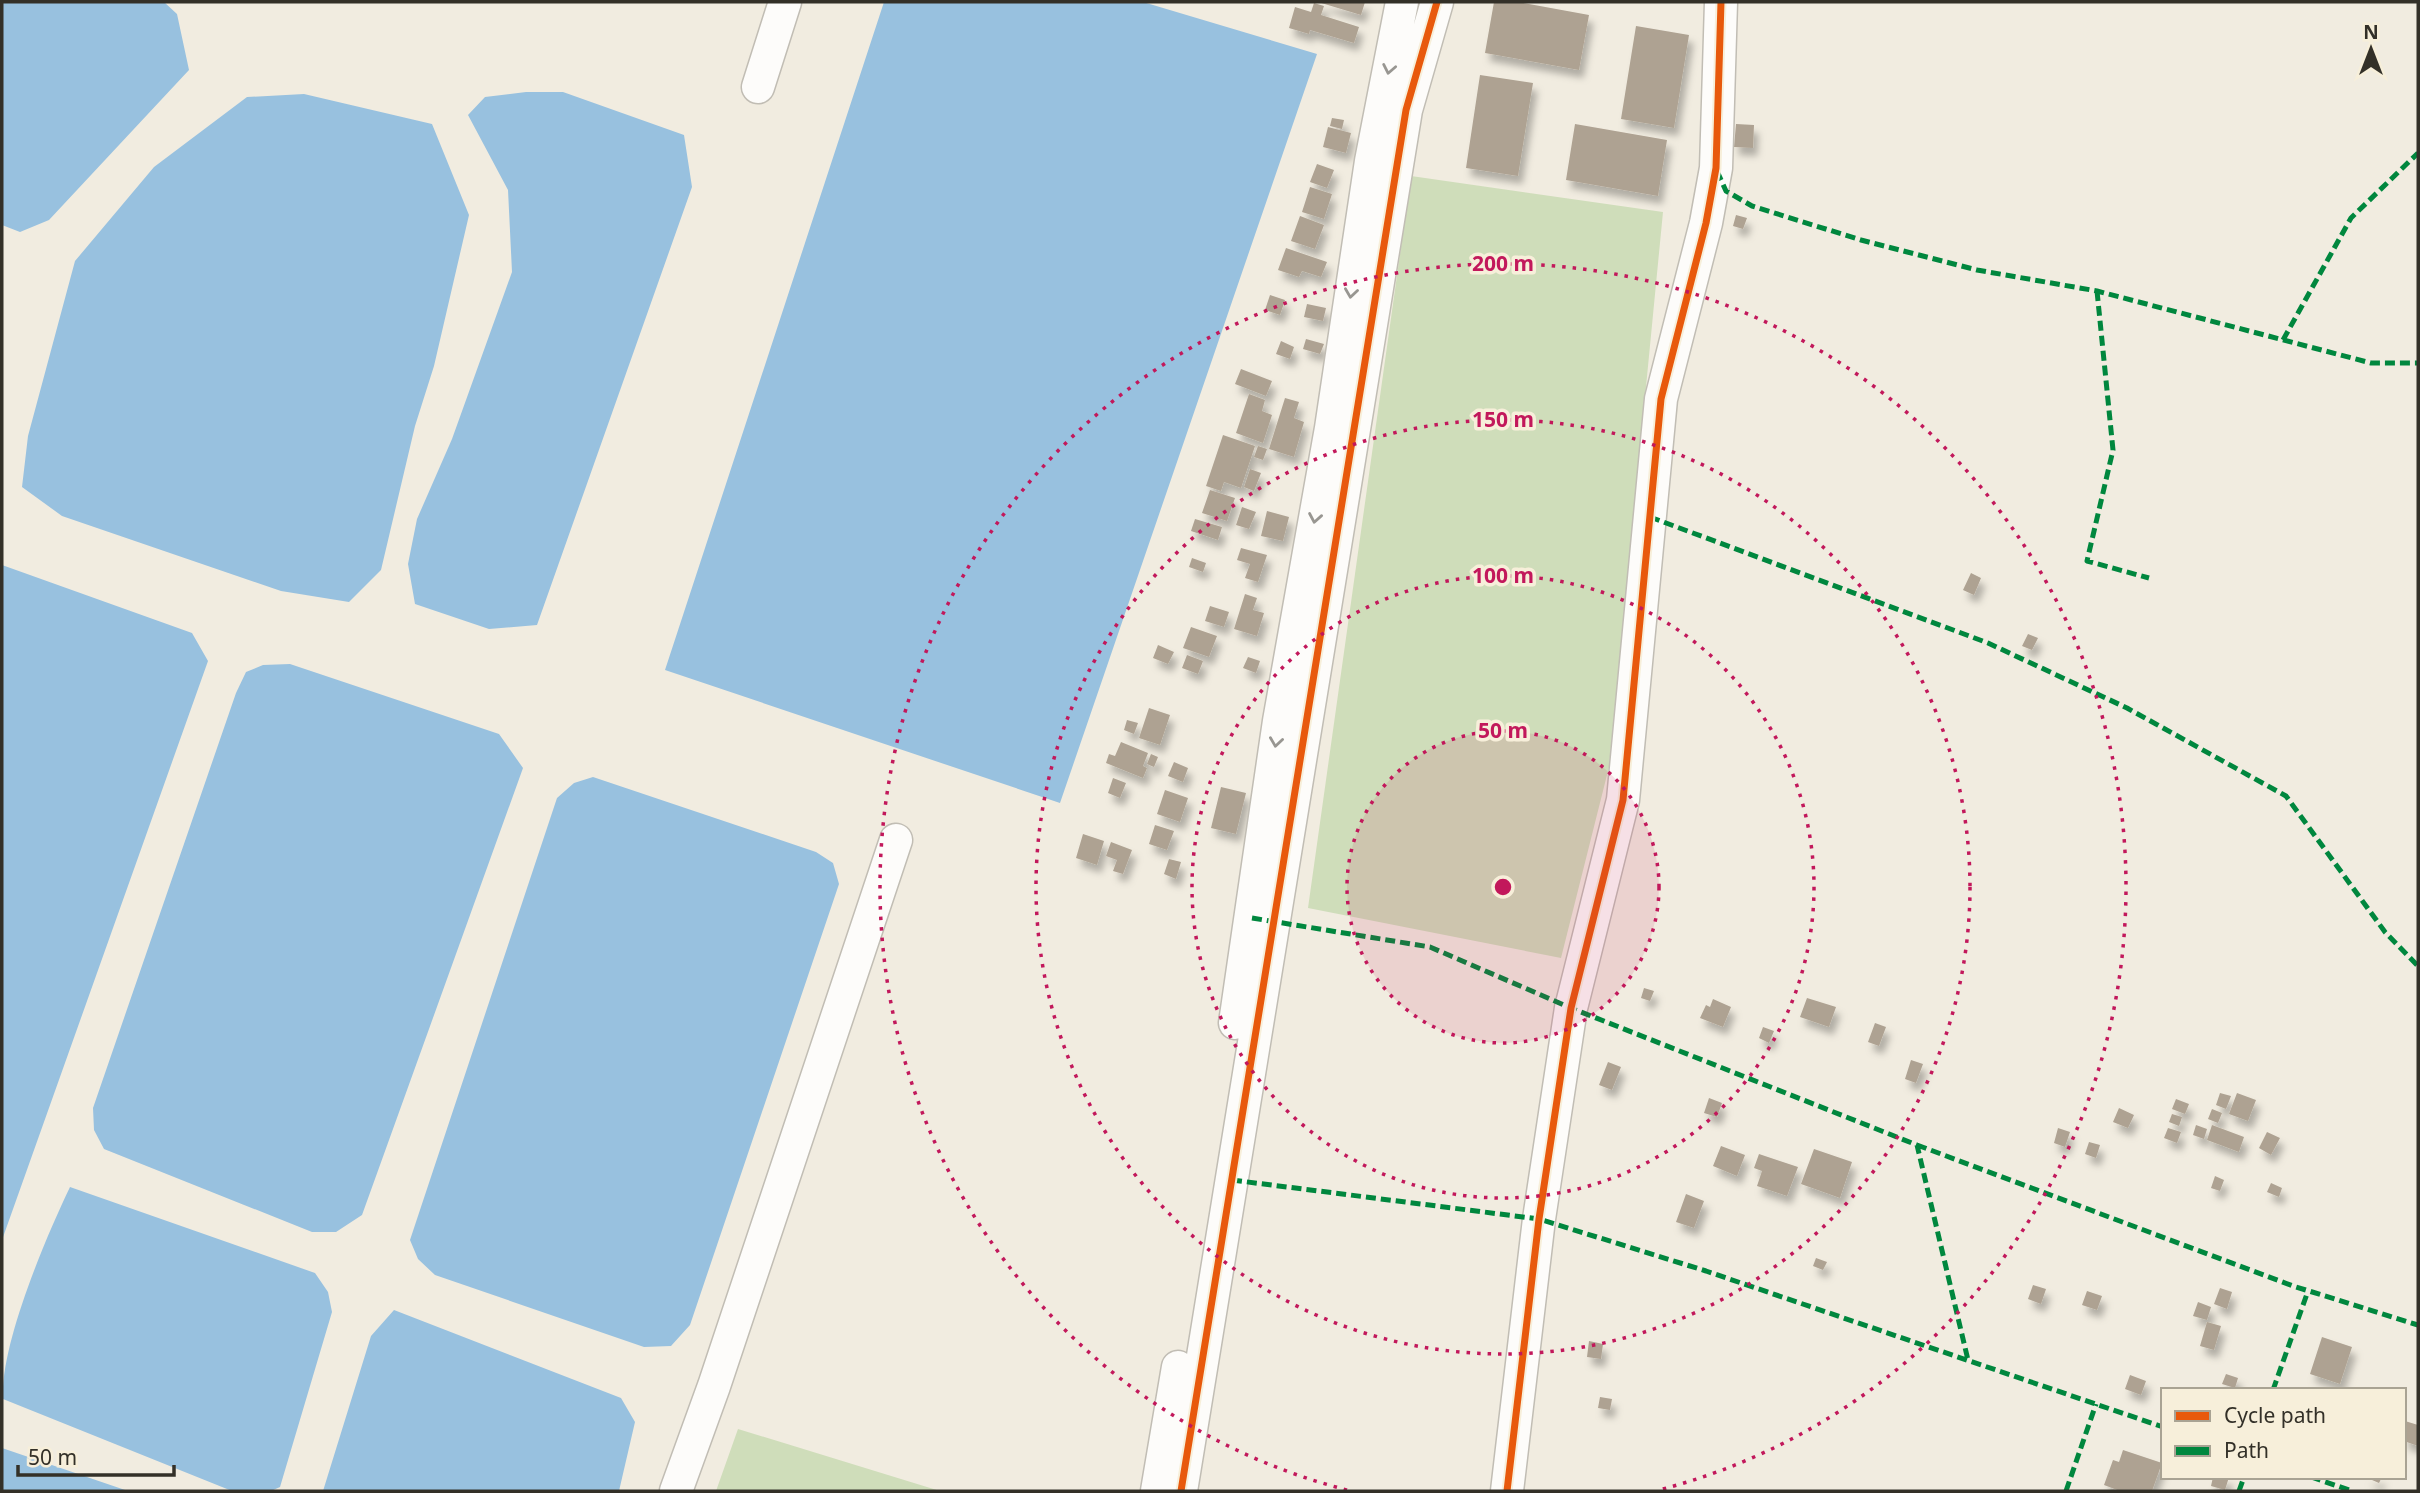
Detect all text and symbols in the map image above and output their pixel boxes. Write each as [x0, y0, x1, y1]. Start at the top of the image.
north arrow [2336, 14, 2406, 84]
text: N [2363, 19, 2379, 45]
one-way arrow [1383, 63, 1398, 75]
text: 200 m [1472, 249, 1534, 277]
one-way arrow [1344, 287, 1359, 299]
text: 150 m [1472, 405, 1534, 433]
one-way arrow [1308, 512, 1323, 524]
text: 100 m [1472, 561, 1534, 589]
text: 50 m [1478, 716, 1528, 744]
one-way arrow [1269, 736, 1284, 748]
centre of rings [1491, 875, 1515, 899]
legend [2161, 1388, 2406, 1479]
text: Cycle path [2224, 1401, 2326, 1429]
scale bar [18, 1434, 173, 1478]
text: Path [2224, 1436, 2269, 1464]
text: 50 m [28, 1443, 77, 1471]

